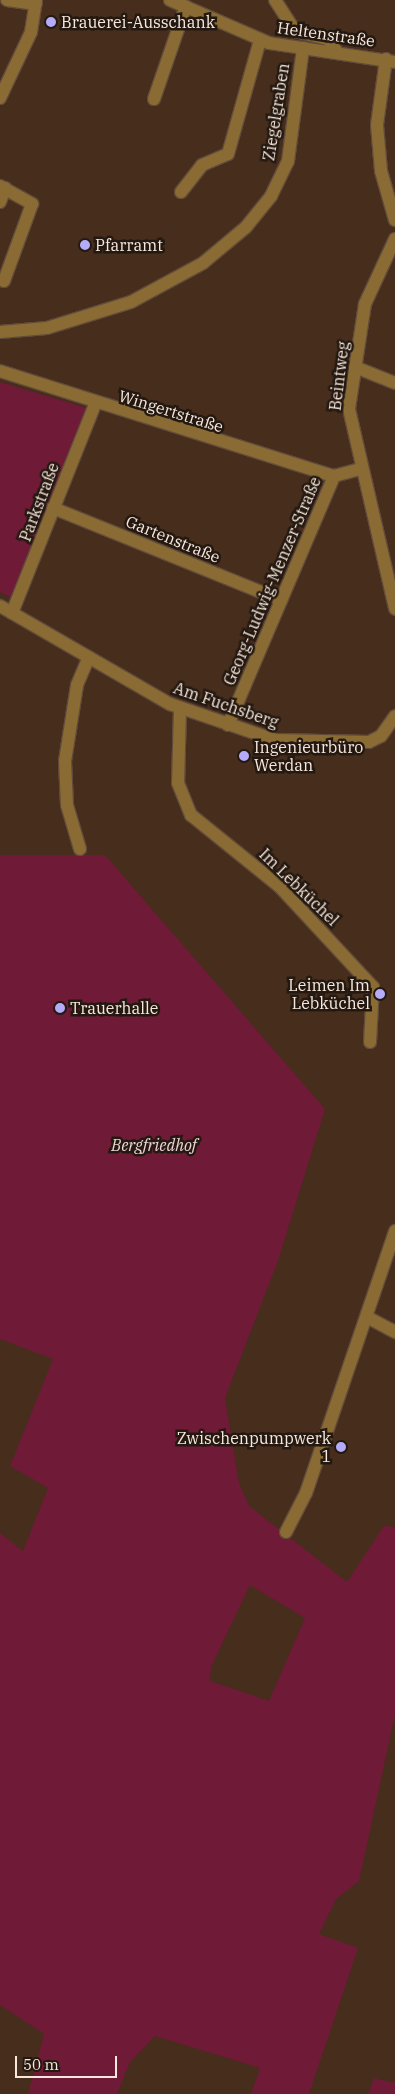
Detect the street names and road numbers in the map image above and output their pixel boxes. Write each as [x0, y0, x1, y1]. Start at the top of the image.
street label: Heltenstraße [276, 18, 376, 50]
street label: Ziegelgraben [259, 62, 293, 162]
street label: Beintweg [325, 340, 353, 412]
street label: Wingertstraße [116, 386, 226, 436]
street label: Parkstraße [15, 460, 63, 544]
street label: Georg-Ludwig-Menzer-Straße [219, 474, 325, 688]
street label: Gartenstraße [123, 511, 223, 567]
street label: Am Fuchsberg [171, 678, 281, 732]
street label: Im Lebküchel [255, 844, 343, 930]

